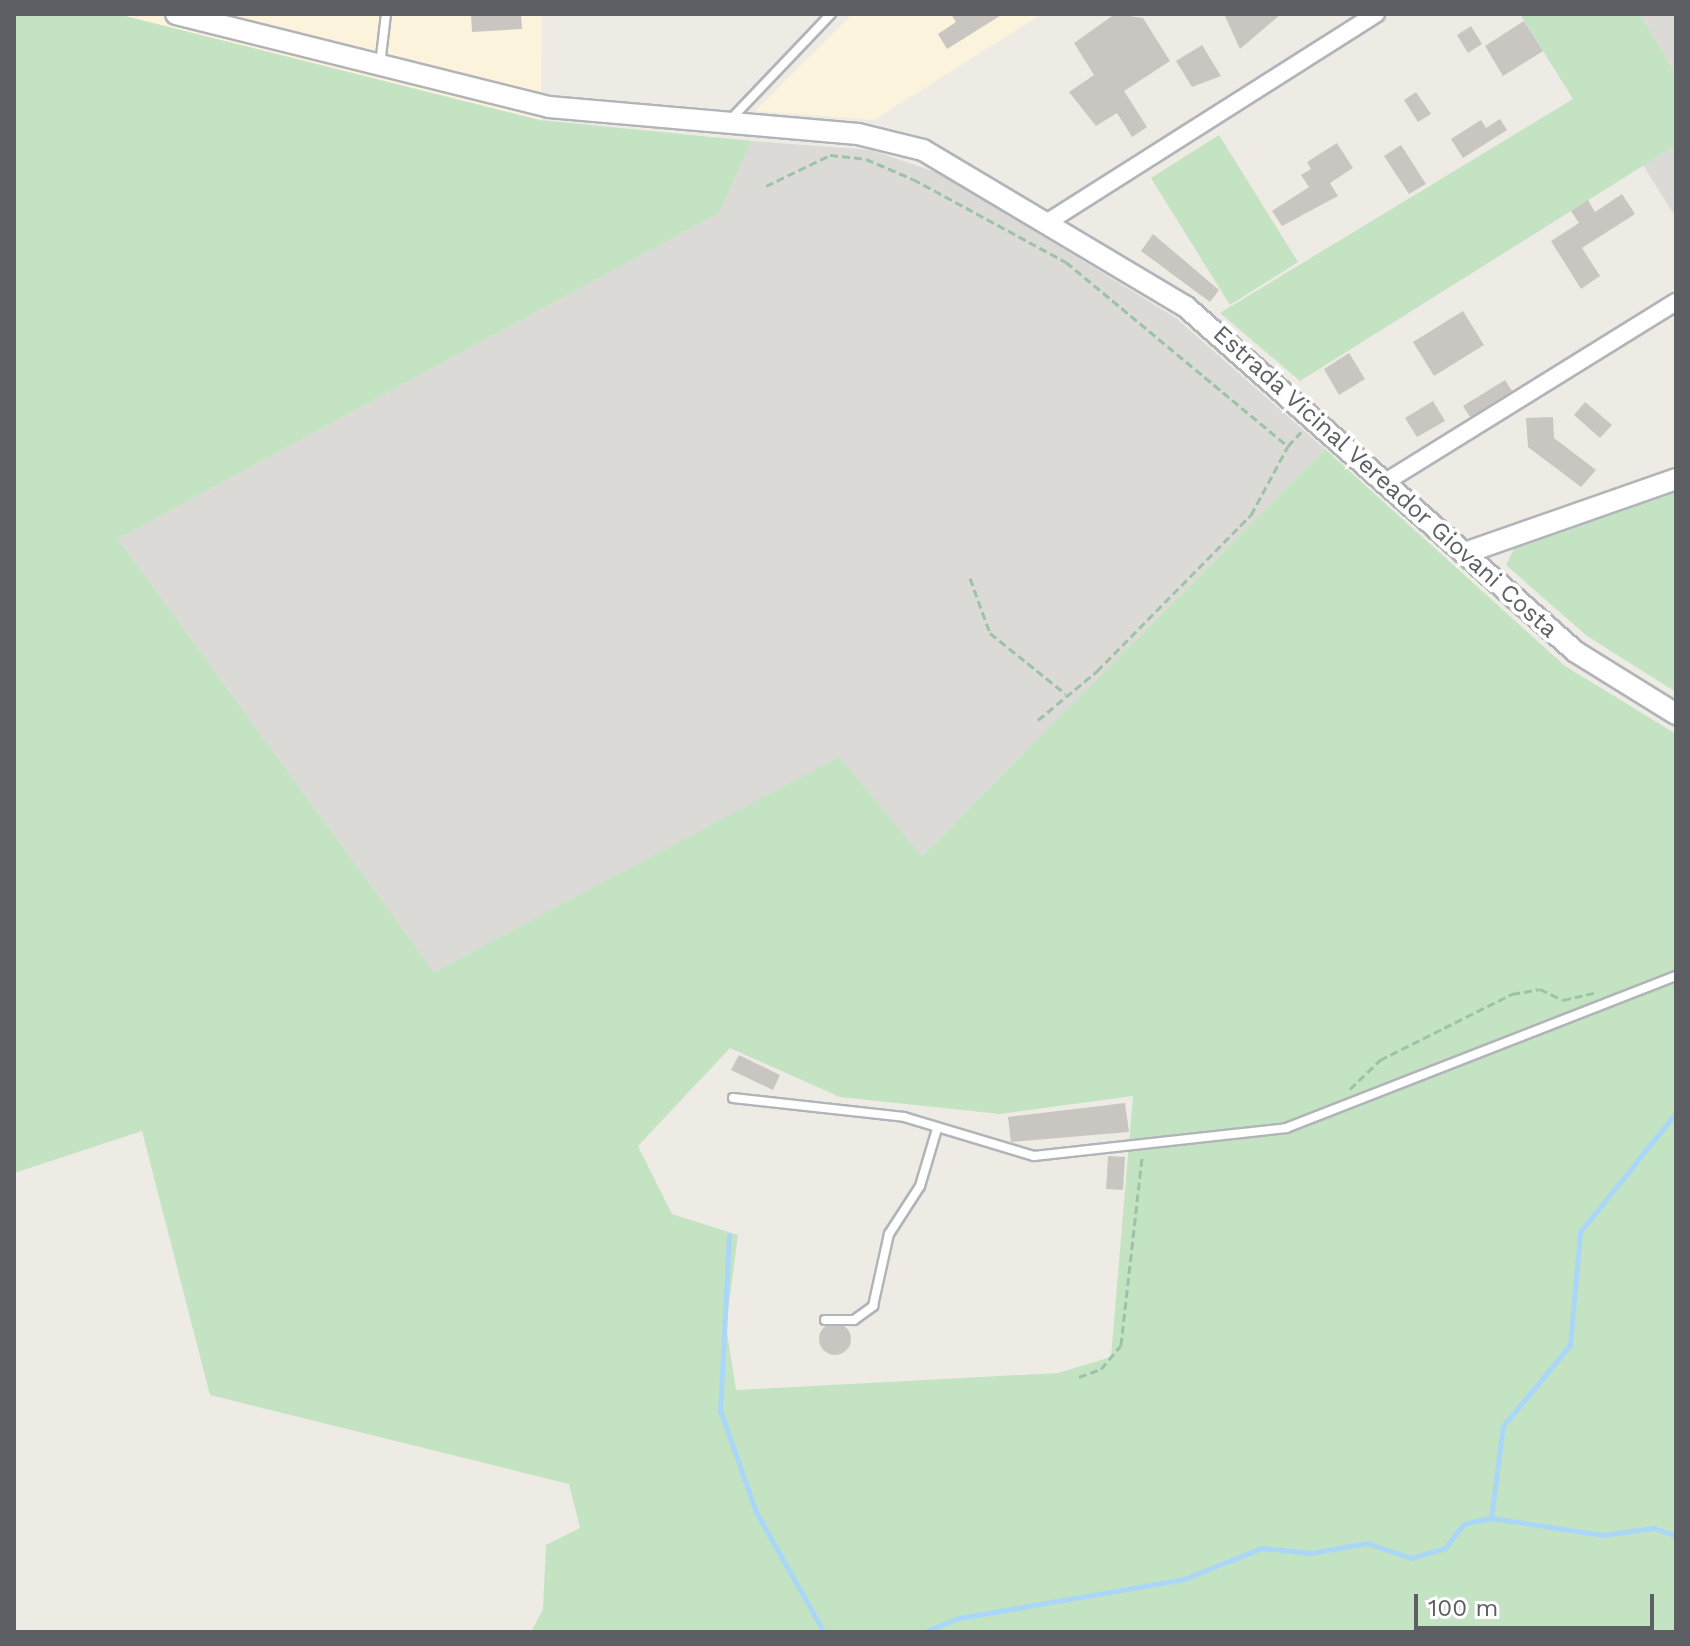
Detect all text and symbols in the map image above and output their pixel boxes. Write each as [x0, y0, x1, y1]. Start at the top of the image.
street label: Estrada Vicinal Vereador Giovani Costa [1206, 319, 1564, 645]
scale bar [1418, 1578, 1658, 1628]
text: 100 m [1428, 1594, 1498, 1622]

